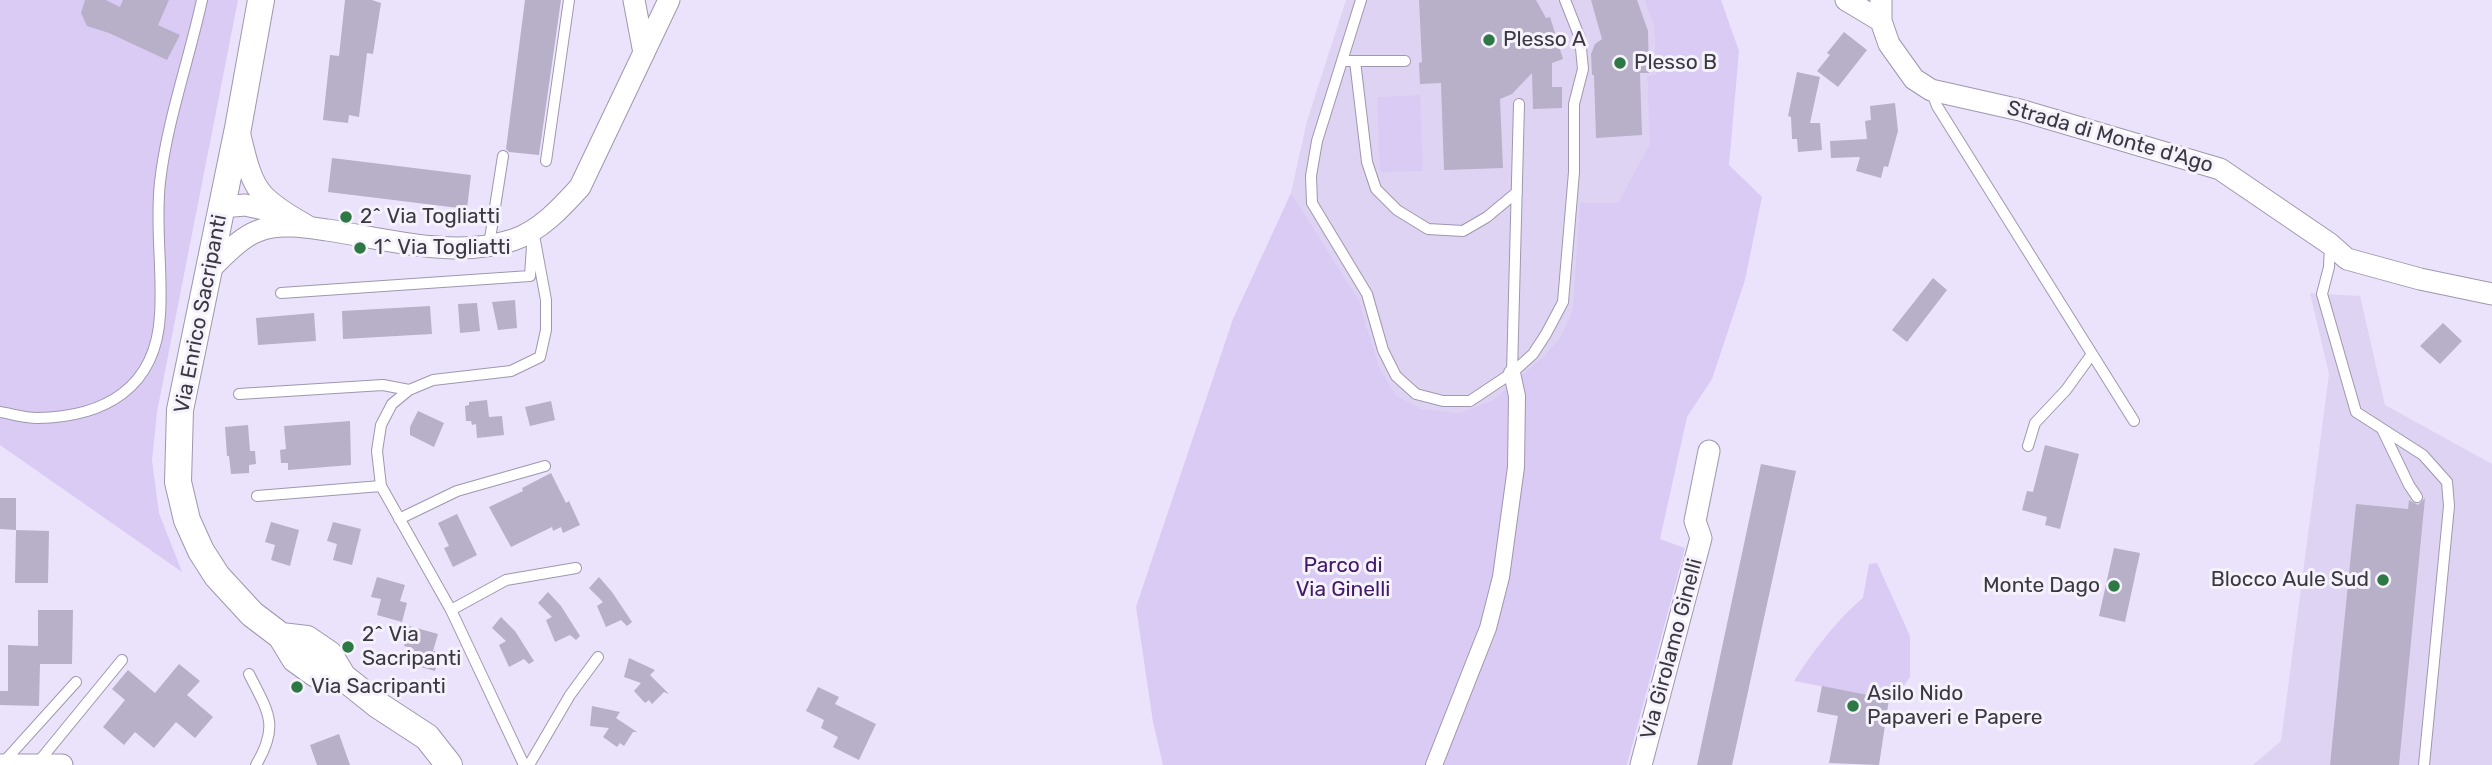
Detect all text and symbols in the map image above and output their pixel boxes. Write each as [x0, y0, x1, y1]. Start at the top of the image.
place label: Plesso A [1503, 27, 1586, 53]
marker: Plesso A [1481, 32, 1497, 48]
place label: Plesso B [1634, 50, 1717, 76]
marker: Plesso B [1612, 55, 1628, 71]
street label: Strada di Monte d'Ago [2004, 96, 2216, 178]
place label: 2^ Via Togliatti [360, 204, 500, 230]
marker: 2^ Via Togliatti [338, 209, 354, 225]
street label: Via Enrico Sacripanti [169, 212, 233, 416]
place label: 1^ Via Togliatti [374, 235, 511, 261]
marker: 1^ Via Togliatti [352, 240, 368, 256]
park label: Parco di Via Ginelli [1296, 553, 1390, 603]
street label: Via Girolamo Ginelli [1636, 556, 1708, 742]
place label: Blocco Aule Sud [2211, 567, 2369, 593]
marker: Blocco Aule Sud [2375, 572, 2391, 588]
place label: Monte Dago [1983, 573, 2100, 599]
marker: Monte Dago [2106, 578, 2122, 594]
place label: 2^ Via Sacripanti [362, 622, 461, 672]
marker: 2^ Via Sacripanti [340, 639, 356, 655]
place label: Via Sacripanti [311, 674, 446, 700]
marker: Via Sacripanti [289, 679, 305, 695]
place label: Asilo Nido Papaveri e Papere [1867, 681, 2043, 731]
marker: Asilo Nido Papaveri e Papere [1845, 698, 1861, 714]

